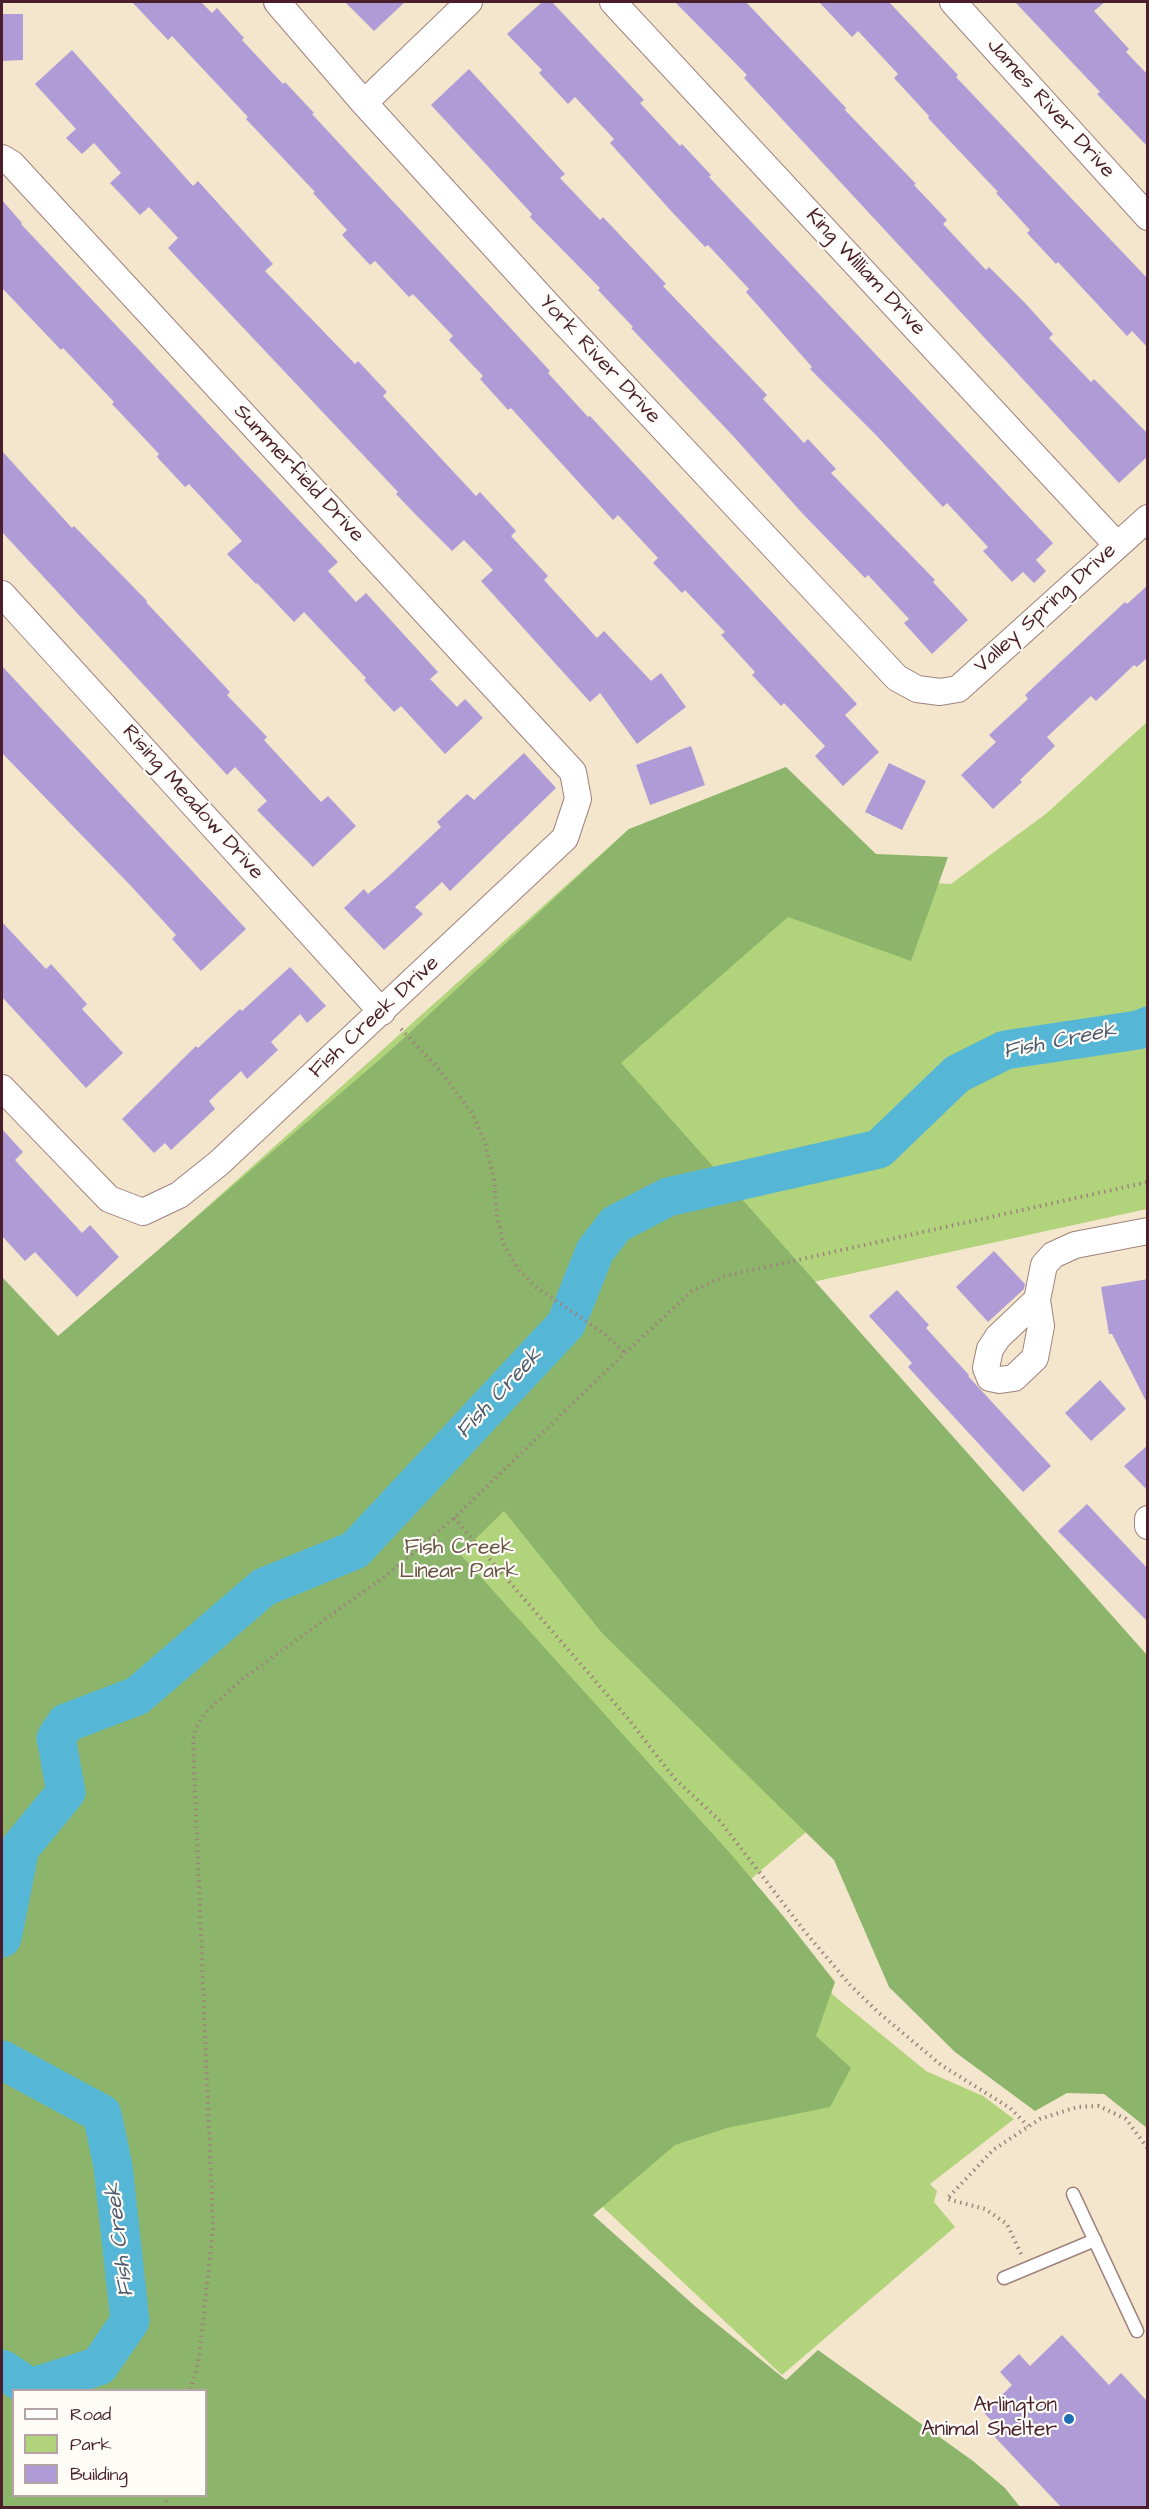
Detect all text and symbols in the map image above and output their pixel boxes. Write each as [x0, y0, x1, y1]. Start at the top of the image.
street label: James River Drive [981, 34, 1119, 184]
street label: King William Drive [800, 204, 930, 342]
street label: York River Drive [533, 290, 665, 430]
street label: Summerfield Drive [227, 400, 369, 548]
street label: Valley Spring Drive [970, 539, 1122, 679]
street label: Rising Meadow Drive [116, 720, 268, 886]
street label: Fish Creek Drive [305, 951, 445, 1085]
water label: Fish Creek [1001, 1018, 1119, 1066]
water label: Fish Creek [451, 1343, 549, 1445]
park label: Fish Creek Linear Park [400, 1536, 518, 1586]
water label: Fish Creek [101, 2182, 141, 2298]
legend [12, 2389, 207, 2497]
place label: Arlington Animal Shelter [921, 2394, 1057, 2444]
text: Road [70, 2402, 111, 2427]
marker: Arlington Animal Shelter [1062, 2412, 1076, 2426]
text: Park [70, 2432, 112, 2457]
text: Building [70, 2462, 128, 2487]

